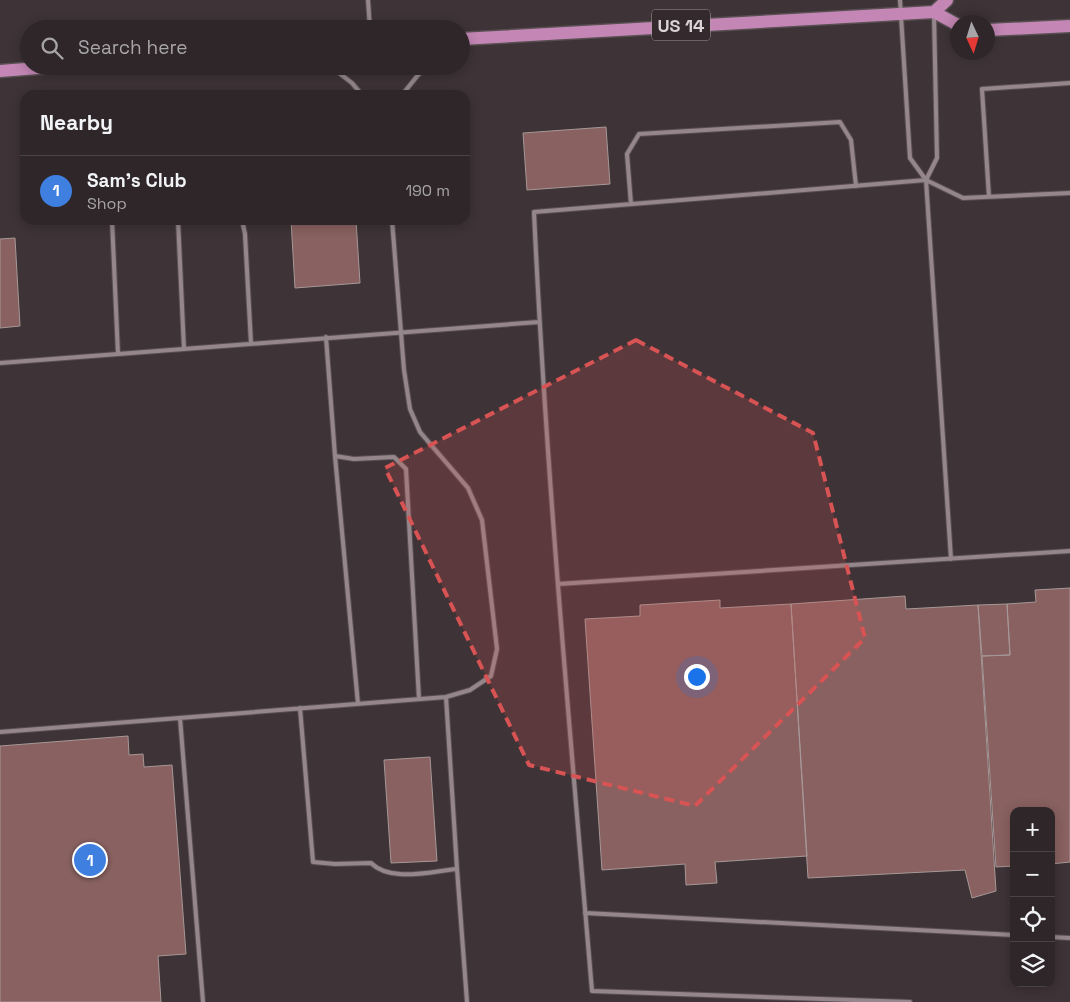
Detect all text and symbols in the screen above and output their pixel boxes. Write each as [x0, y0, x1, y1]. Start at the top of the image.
road number: US 14 [652, 10, 710, 40]
north arrow [950, 15, 995, 60]
search box [20, 20, 470, 75]
icon: search [38, 34, 66, 62]
text: Search here [78, 35, 188, 60]
text: Nearby [40, 109, 113, 136]
text: Sam's Club [87, 168, 187, 193]
text: 1 [52, 180, 60, 201]
text: 190 m [405, 180, 450, 201]
text: Shop [87, 193, 127, 214]
your location [684, 664, 710, 690]
map controls [1010, 807, 1055, 987]
button: + [1010, 807, 1055, 852]
pin: 1 [74, 841, 106, 879]
button: − [1010, 852, 1055, 897]
button: locate [1010, 897, 1055, 942]
button: layers [1010, 942, 1055, 987]

